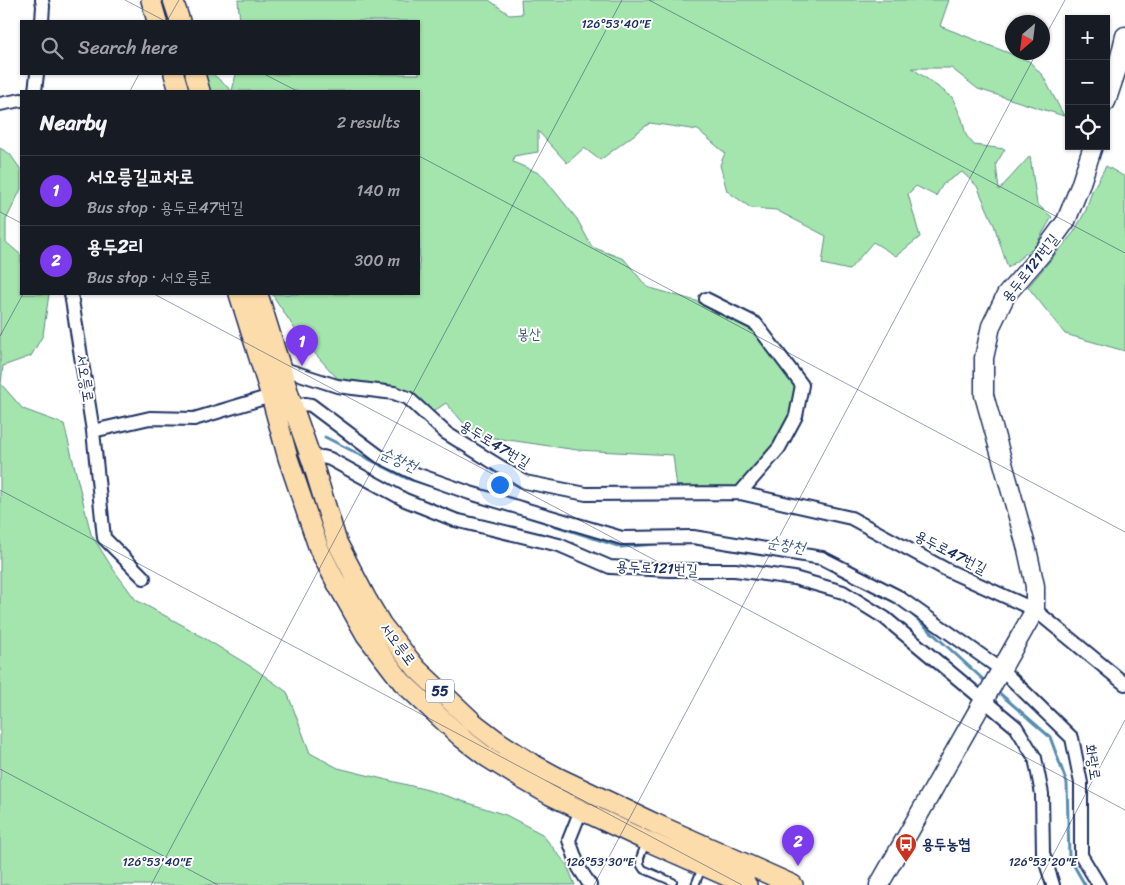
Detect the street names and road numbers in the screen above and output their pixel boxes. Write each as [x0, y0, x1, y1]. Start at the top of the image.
street label: 용두로121번길 [995, 228, 1065, 308]
street label: 서오릉로 [68, 352, 102, 404]
street label: 용두로47번길 [455, 413, 535, 475]
street label: 용두로47번길 [910, 523, 992, 581]
street label: 용두로121번길 [615, 553, 699, 583]
street label: 서오릉로 [373, 617, 423, 671]
road number: 55 [426, 679, 454, 702]
street label: 화랑로 [1077, 742, 1109, 782]

